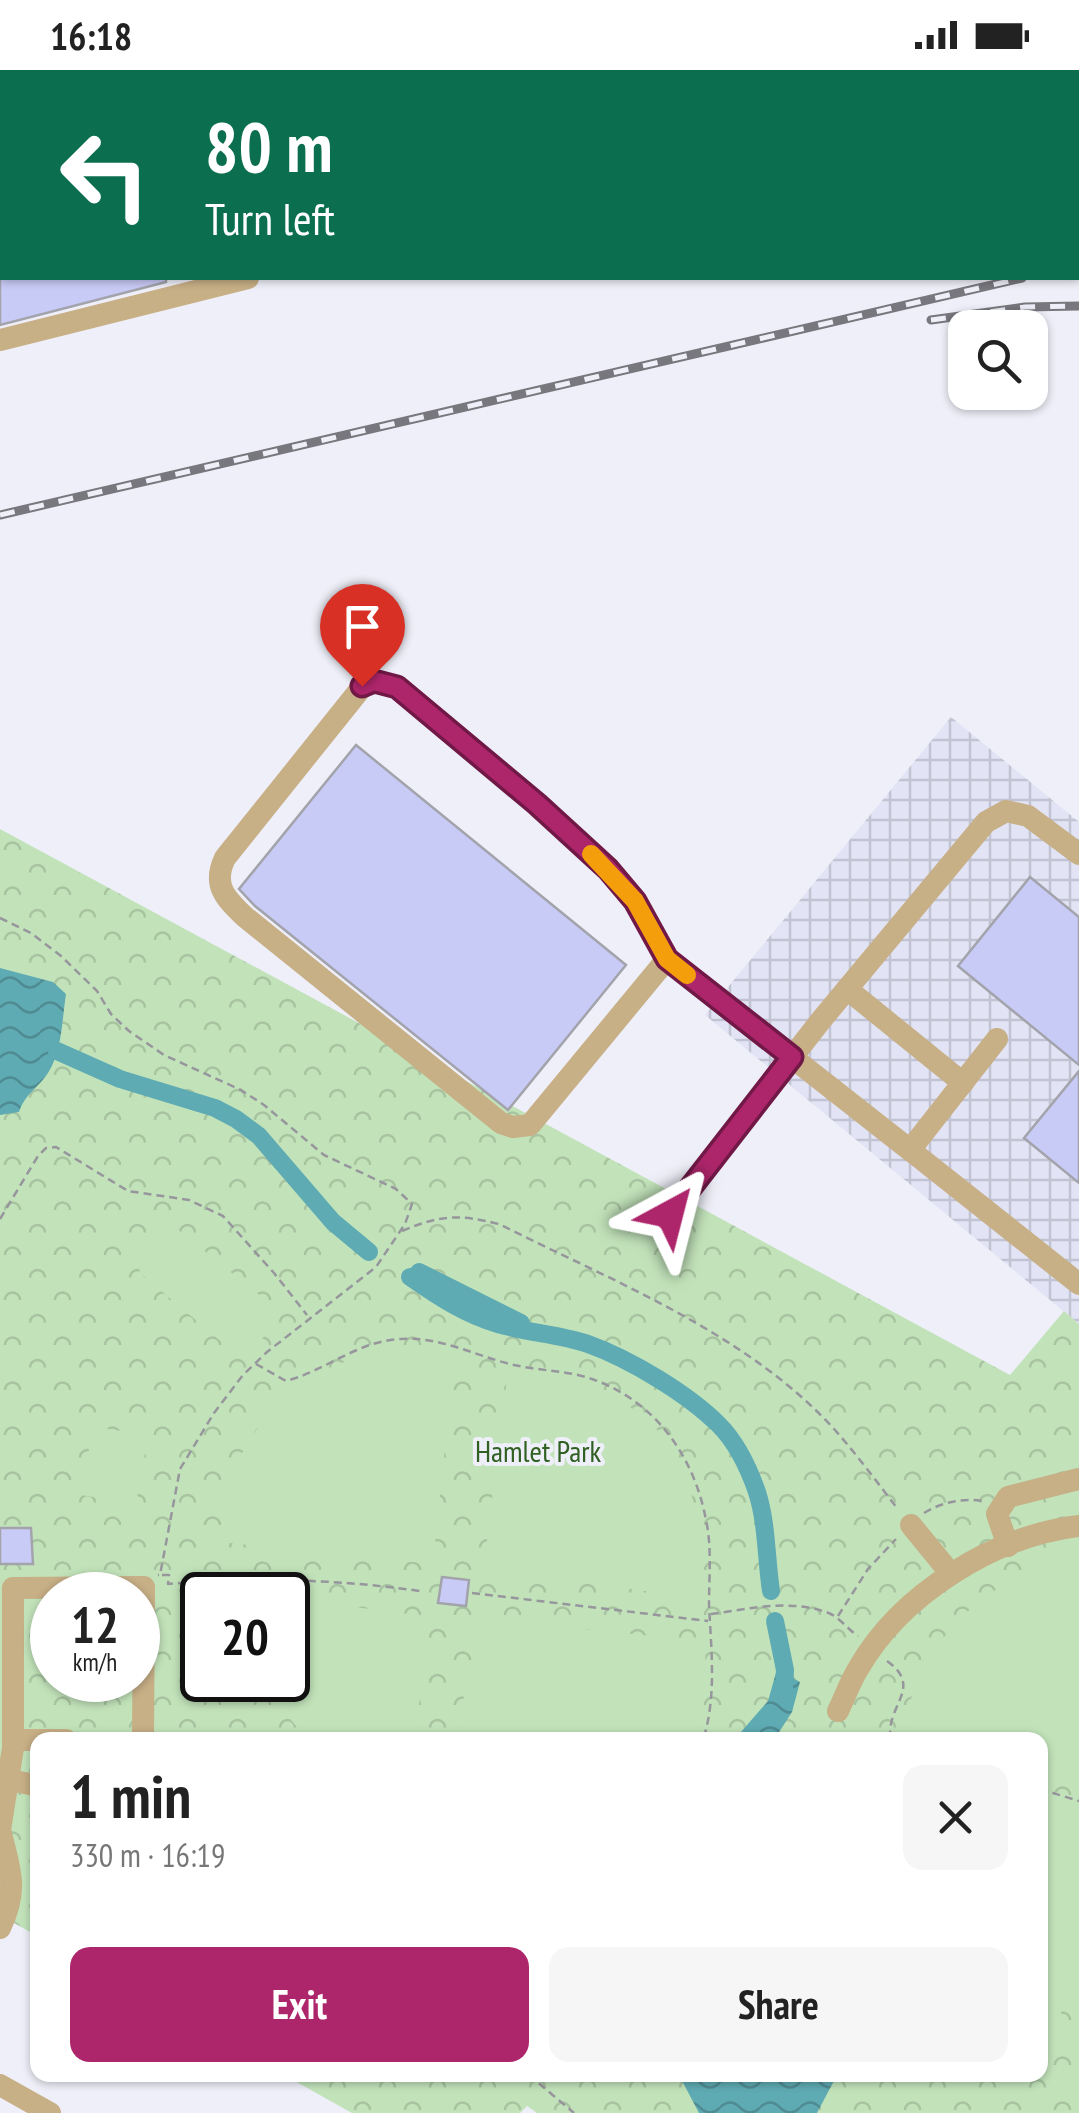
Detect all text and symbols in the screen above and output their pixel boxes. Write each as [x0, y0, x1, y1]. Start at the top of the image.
text: 16:18 [50, 11, 132, 60]
text: 80 m [205, 101, 333, 191]
icon: left [40, 110, 170, 240]
text: Turn left [205, 189, 335, 247]
map controls [948, 310, 1048, 410]
button: search [948, 310, 1048, 410]
pin [320, 584, 405, 687]
icon: arrive [335, 599, 390, 654]
position arrow [618, 1162, 722, 1266]
park label: Hamlet Park [475, 1431, 601, 1470]
speed limit sign: 20 [180, 1572, 310, 1702]
text: 12 [71, 1592, 119, 1657]
text: km/h [73, 1646, 117, 1678]
text: 1 min [70, 1757, 191, 1835]
button: close [903, 1765, 1008, 1870]
text: 330 m · 16:19 [70, 1834, 225, 1876]
button: Exit [70, 1947, 529, 2062]
button: Share [549, 1947, 1008, 2062]

